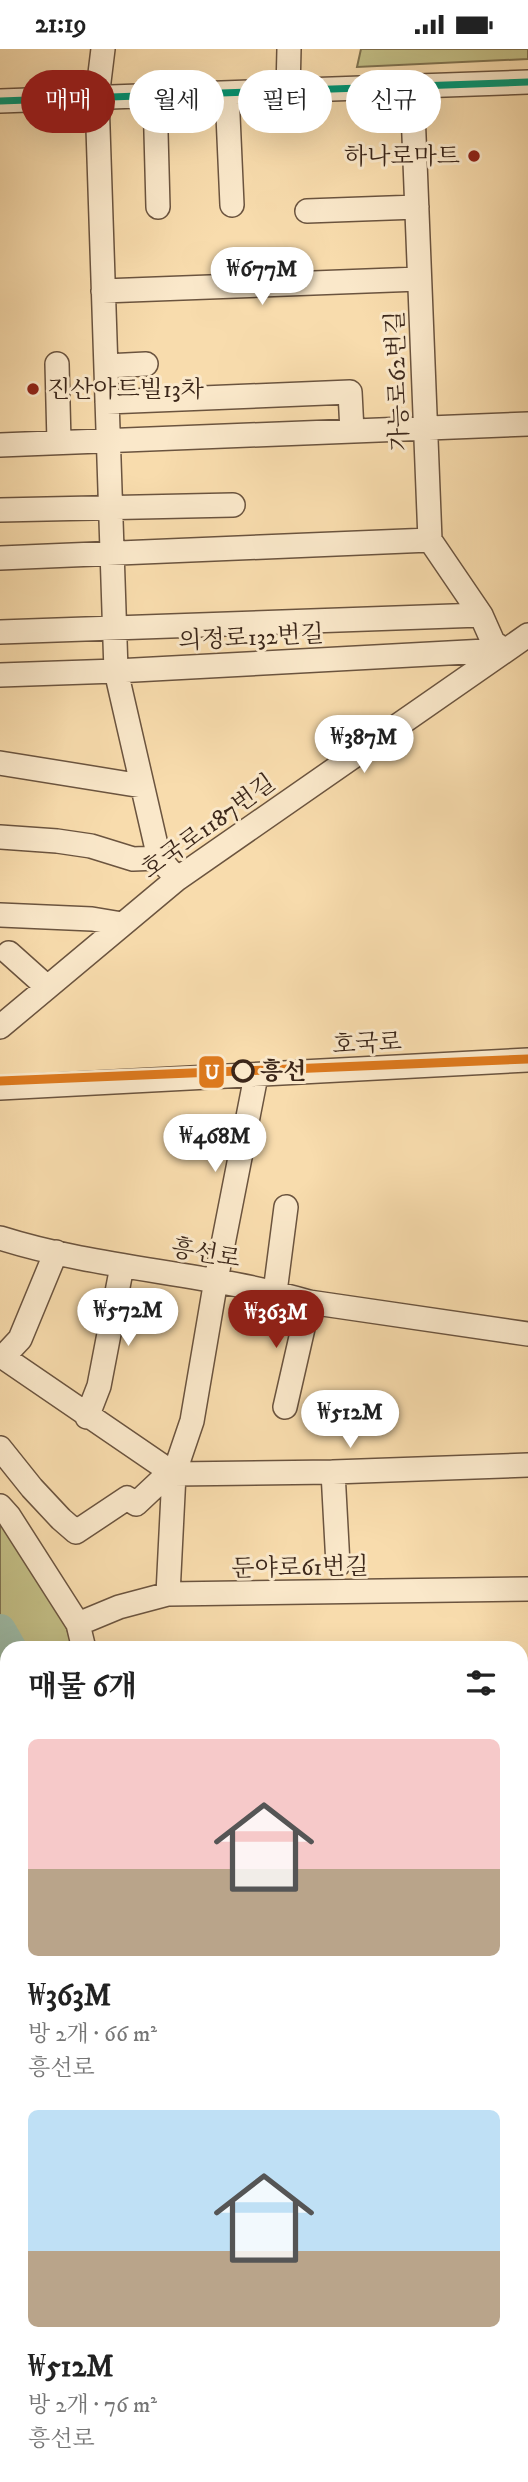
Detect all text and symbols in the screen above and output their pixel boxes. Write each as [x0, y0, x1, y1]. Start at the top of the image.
text: 21:19 [35, 8, 87, 41]
chip: 매매 [21, 70, 115, 133]
chip: 월세 [129, 70, 224, 133]
chip: 필터 [238, 70, 332, 133]
chip: 신규 [346, 70, 441, 133]
place label: 하나로마트 [344, 142, 460, 172]
marker: 하나로마트 [466, 148, 482, 164]
pin: ₩677M [213, 247, 311, 307]
text: ₩677M [227, 255, 297, 284]
street label: 가능로62번길 [381, 310, 415, 452]
place label: 진산아트빌13차 [47, 375, 204, 405]
marker: 진산아트빌13차 [25, 381, 41, 397]
street label: 의정로132번길 [178, 619, 324, 657]
pin: ₩387M [315, 715, 413, 775]
text: ₩387M [331, 723, 397, 752]
street label: 호국로1187번길 [136, 768, 281, 885]
street label: 호국로 [332, 1027, 403, 1061]
line badge: U [198, 1055, 225, 1089]
place label: 흥선 [260, 1057, 306, 1087]
marker: 흥선 [232, 1060, 254, 1082]
text: U [205, 1062, 220, 1085]
pin: ₩468M [166, 1115, 264, 1174]
text: ₩468M [179, 1122, 251, 1151]
street label: 흥선로 [169, 1233, 243, 1275]
pin: ₩572M [79, 1289, 177, 1348]
pin: ₩363M [227, 1291, 325, 1350]
text: ₩572M [93, 1296, 163, 1325]
text: ₩363M [244, 1298, 308, 1327]
pin: ₩512M [301, 1391, 399, 1450]
text: ₩512M [317, 1398, 383, 1427]
street label: 둔야로61번길 [231, 1552, 369, 1584]
icon: filters [462, 1664, 500, 1702]
text: 매물 6개 [28, 1669, 137, 1706]
icon: home [201, 1784, 327, 1910]
text: ₩363M [28, 1978, 111, 2015]
text: 방 2개 · 66 m² [28, 2020, 157, 2049]
text: 흥선로 [28, 2054, 95, 2083]
icon: home [201, 2155, 327, 2281]
text: ₩512M [28, 2349, 114, 2386]
text: 방 2개 · 76 m² [28, 2391, 157, 2420]
text: 흥선로 [28, 2425, 95, 2454]

